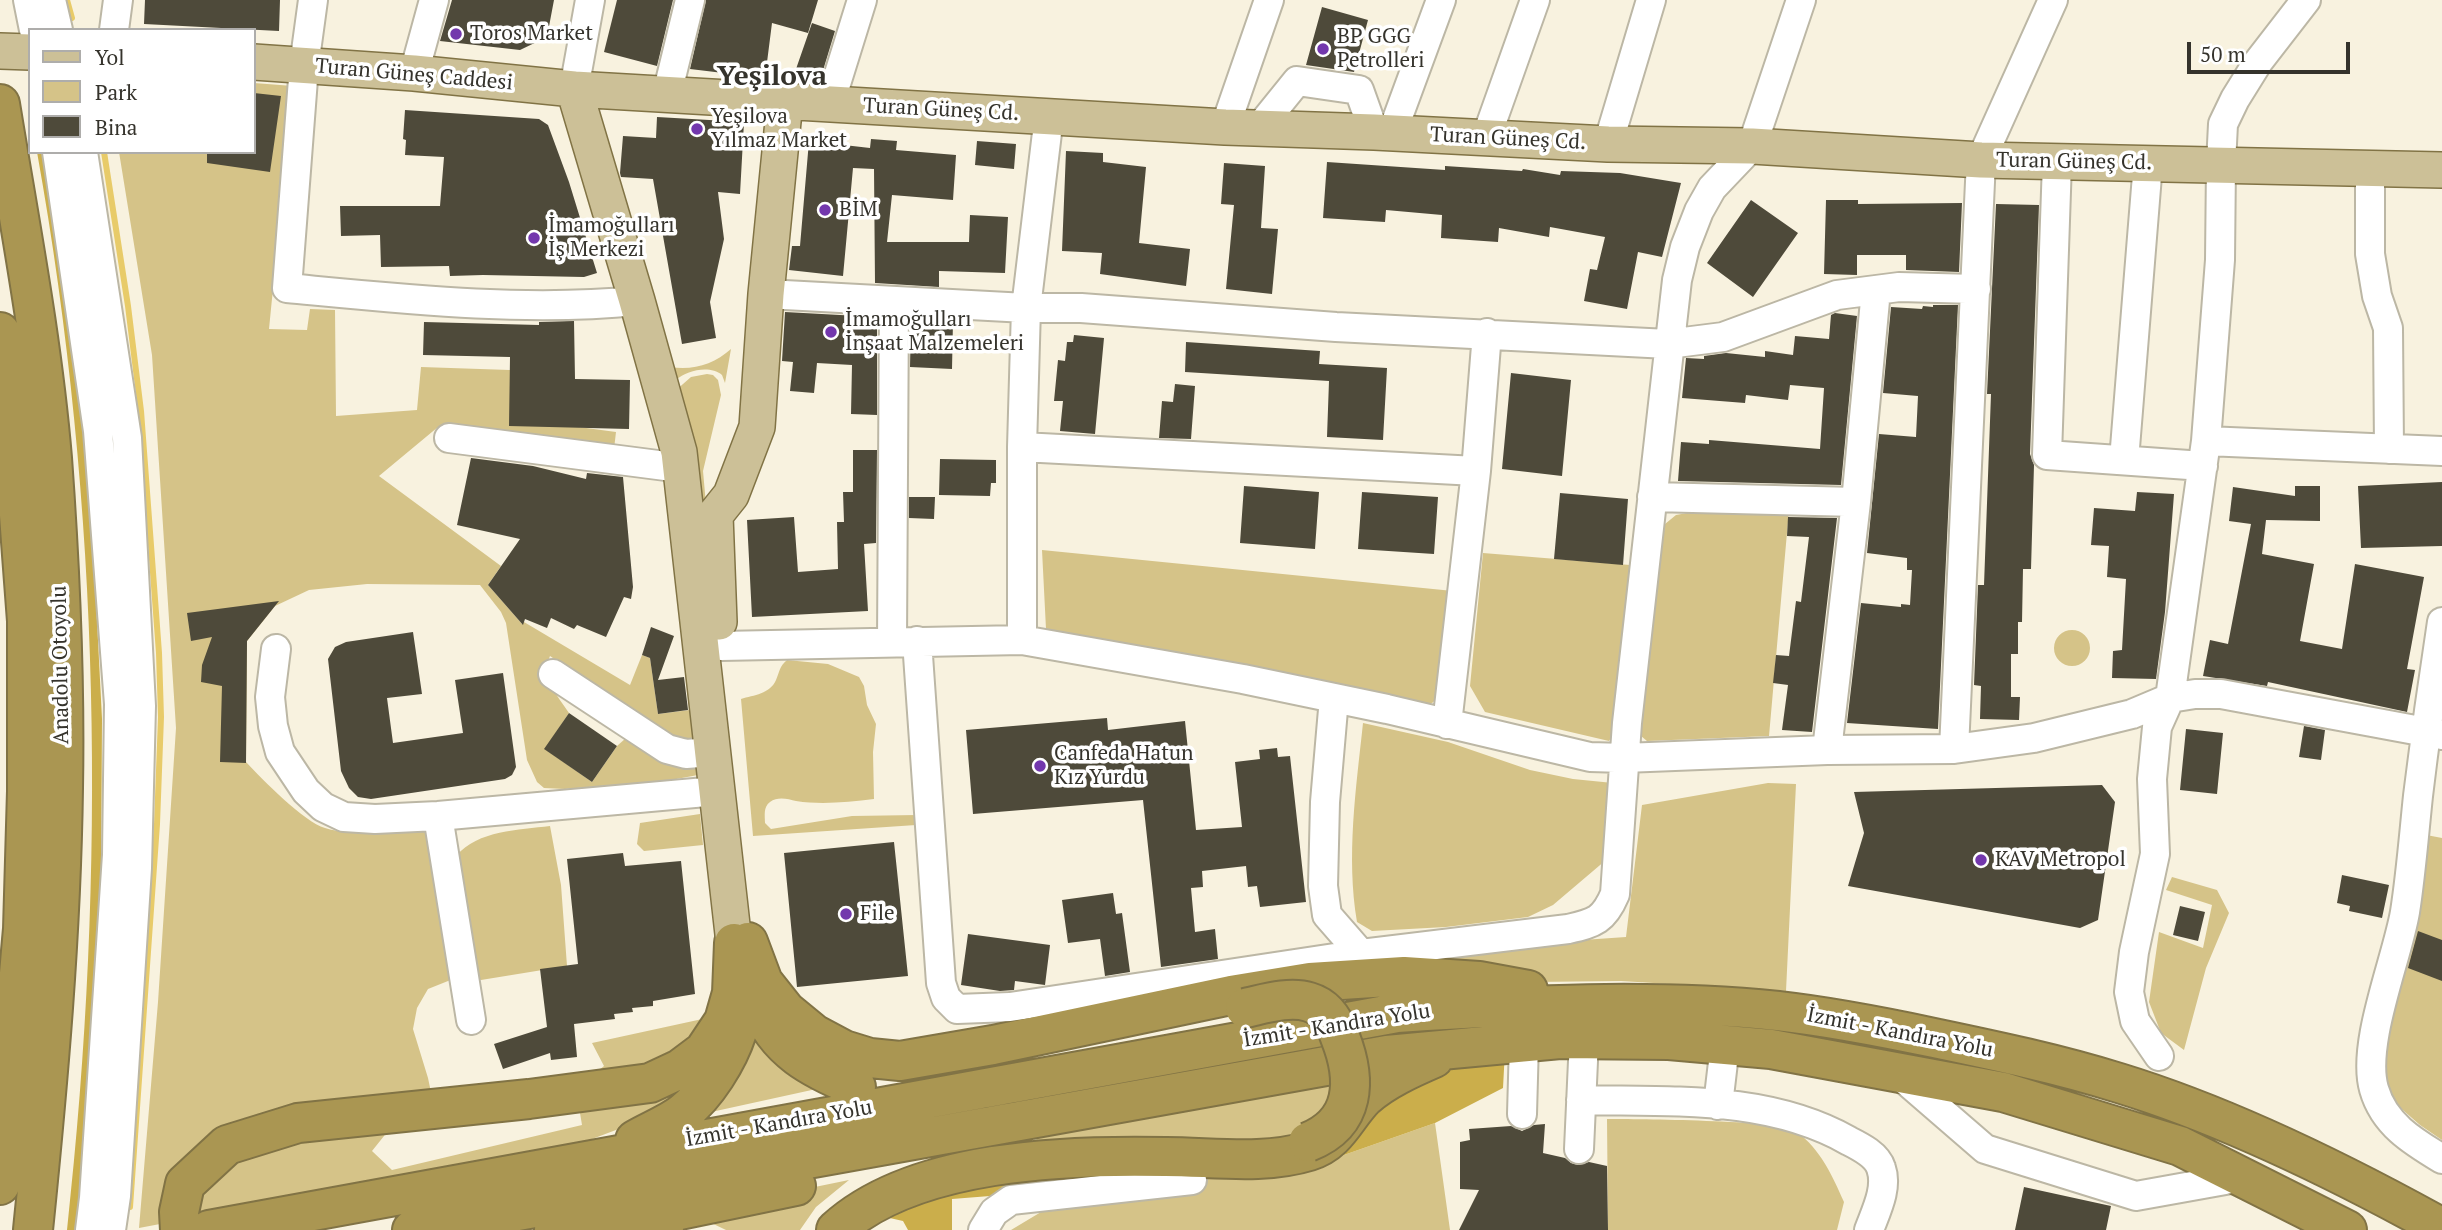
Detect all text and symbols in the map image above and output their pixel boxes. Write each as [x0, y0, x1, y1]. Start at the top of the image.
place label: Toros Market [470, 21, 593, 47]
place label: BP GGG Petrolleri [1337, 24, 1425, 74]
marker: Toros Market [448, 26, 464, 42]
legend [28, 28, 256, 154]
scale bar [2190, 28, 2353, 72]
text: 50 m [2200, 40, 2246, 68]
marker: BP GGG Petrolleri [1315, 41, 1331, 57]
text: Yol [95, 43, 125, 71]
street label: Turan Güneş Caddesi [314, 54, 514, 96]
district label: Yeşilova [717, 60, 827, 94]
text: Park [95, 78, 137, 106]
street label: Turan Güneş Cd. [863, 93, 1019, 127]
place label: Yeşilova Yılmaz Market [711, 104, 847, 154]
text: Bina [95, 113, 137, 141]
marker: Yeşilova Yılmaz Market [689, 121, 705, 137]
street label: Turan Güneş Cd. [1430, 122, 1586, 156]
street label: Turan Güneş Cd. [1996, 148, 2152, 176]
place label: BİM [839, 197, 878, 223]
marker: BİM [817, 202, 833, 218]
place label: İmamoğulları İş Merkezi [548, 213, 675, 263]
marker: İmamoğulları İş Merkezi [526, 230, 542, 246]
place label: İmamoğulları İnşaat Malzemeleri [845, 307, 1024, 357]
marker: İmamoğulları İnşaat Malzemeleri [823, 324, 839, 340]
street label: Anadolu Otoyolu [47, 585, 75, 745]
place label: Canfeda Hatun Kız Yurdu [1054, 741, 1194, 791]
marker: Canfeda Hatun Kız Yurdu [1032, 758, 1048, 774]
place label: KAV Metropol [1995, 847, 2126, 873]
marker: KAV Metropol [1973, 852, 1989, 868]
place label: File [860, 901, 895, 927]
marker: File [838, 906, 854, 922]
street label: İzmit - Kandıra Yolu [1242, 999, 1432, 1053]
street label: İzmit - Kandıra Yolu [1805, 1003, 1995, 1063]
street label: İzmit - Kandıra Yolu [684, 1095, 874, 1153]

